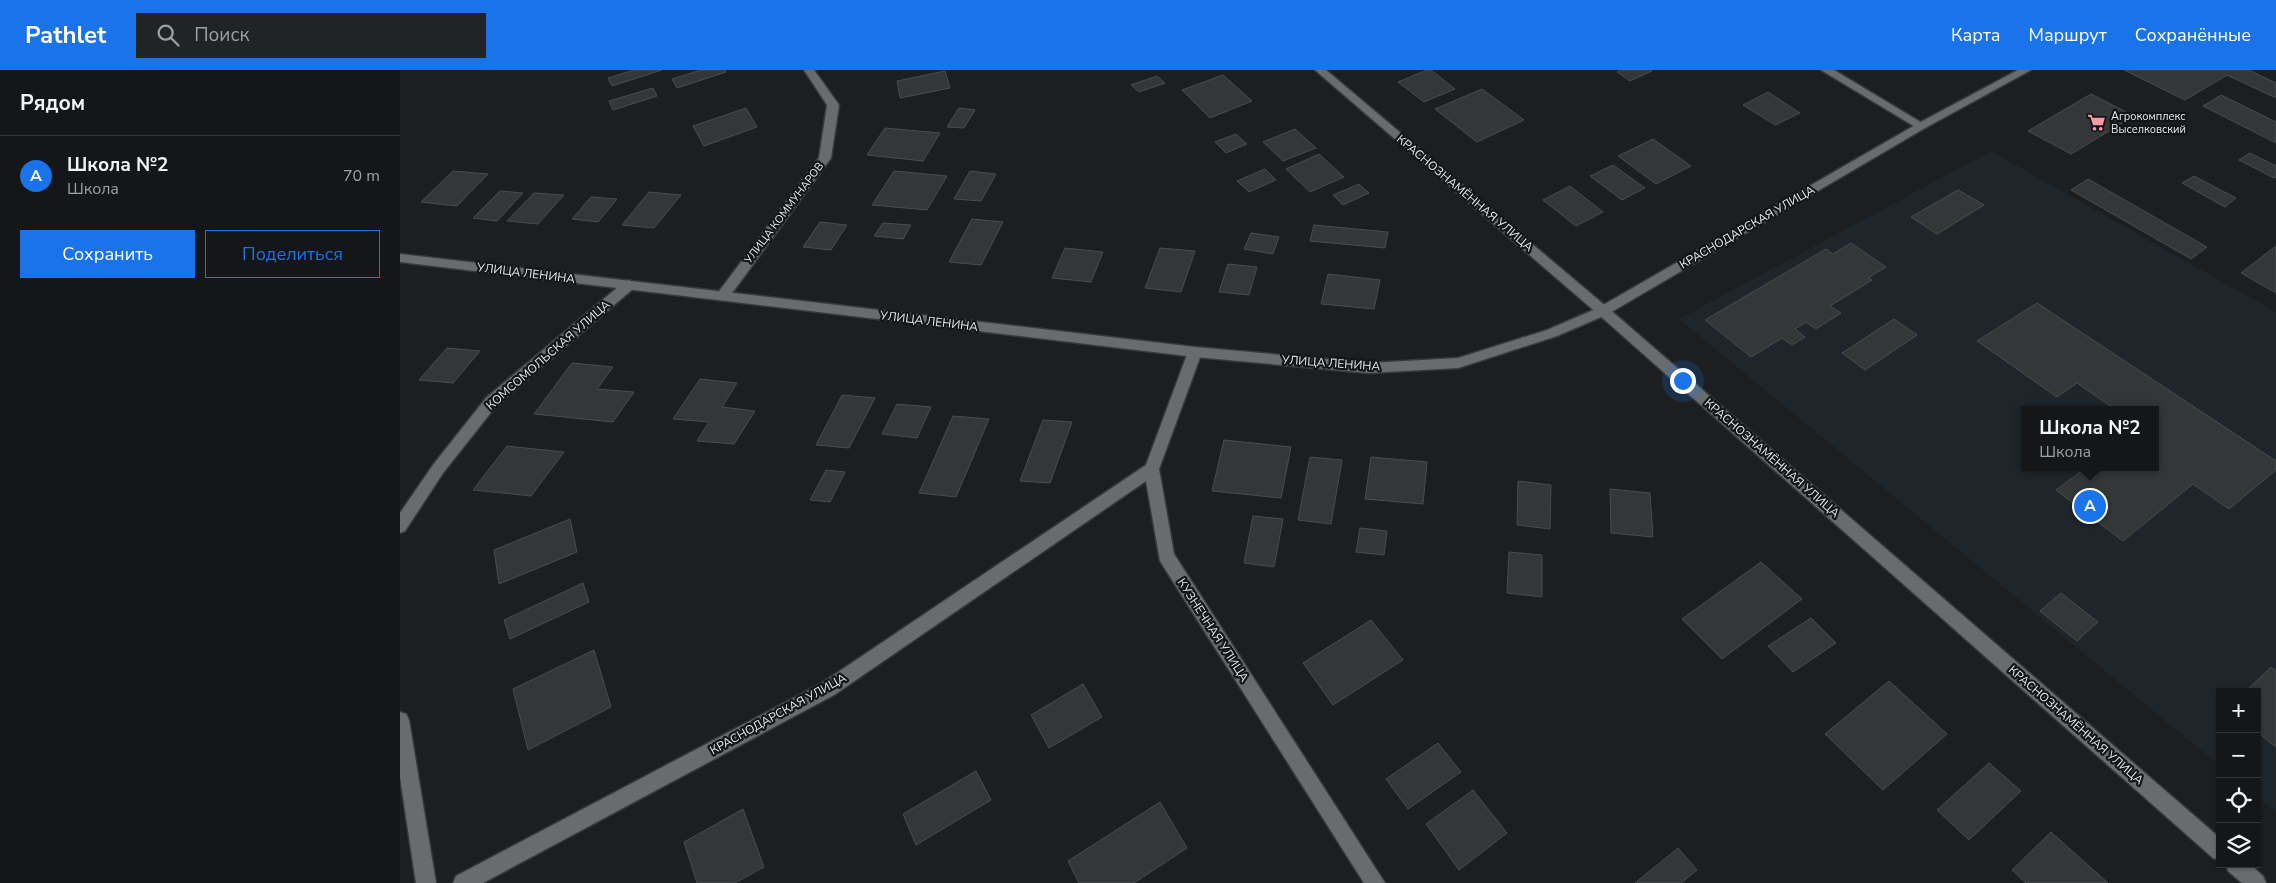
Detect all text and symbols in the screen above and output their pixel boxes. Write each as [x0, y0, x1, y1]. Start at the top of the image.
search box [136, 13, 486, 58]
text: Pathlet [25, 19, 106, 51]
icon: search [154, 21, 182, 49]
text: Поиск [194, 22, 249, 48]
text: Карта [1951, 23, 2001, 47]
text: Маршрут [2029, 23, 2107, 47]
text: Сохранённые [2135, 23, 2251, 47]
text: Рядом [20, 89, 85, 117]
place label: Агрокомплекс Выселковский [2111, 109, 2186, 137]
supermarket icon: Агрокомплекс Выселковский [2087, 112, 2107, 132]
street label: КРАСНОЗНАМЁННАЯ УЛИЦА [1393, 131, 1537, 255]
text: Школа №2 [67, 152, 168, 178]
street label: УЛИЦА КОММУНАРОВ [740, 159, 827, 268]
text: A [30, 165, 42, 187]
text: 70 m [343, 165, 380, 187]
text: Школа [67, 178, 119, 200]
street label: КРАСНОДАРСКАЯ УЛИЦА [1676, 182, 1818, 272]
button: Сохранить [20, 230, 195, 278]
button: Поделиться [205, 230, 380, 278]
street label: УЛИЦА ЛЕНИНА [475, 259, 576, 287]
street label: КОМСОМОЛЬСКАЯ УЛИЦА [483, 296, 614, 413]
street label: УЛИЦА ЛЕНИНА [878, 307, 979, 335]
street label: УЛИЦА ЛЕНИНА [1280, 352, 1381, 374]
your location [1670, 368, 1696, 394]
street label: КРАСНОЗНАМЁННАЯ УЛИЦА [1701, 395, 1843, 521]
popup [2021, 406, 2159, 471]
text: Школа №2 [2039, 415, 2141, 441]
text: Школа [2039, 441, 2091, 463]
pin: A [2074, 487, 2106, 525]
street label: КУЗНЕЧНАЯ УЛИЦА [1174, 575, 1253, 685]
street label: КРАСНОЗНАМЁННАЯ УЛИЦА [2005, 662, 2147, 788]
street label: КРАСНОДАРСКАЯ УЛИЦА [707, 670, 849, 758]
map controls [2216, 688, 2261, 868]
button: + [2216, 688, 2261, 733]
button: − [2216, 733, 2261, 778]
button: locate [2216, 778, 2261, 823]
button: layers [2216, 823, 2261, 868]

